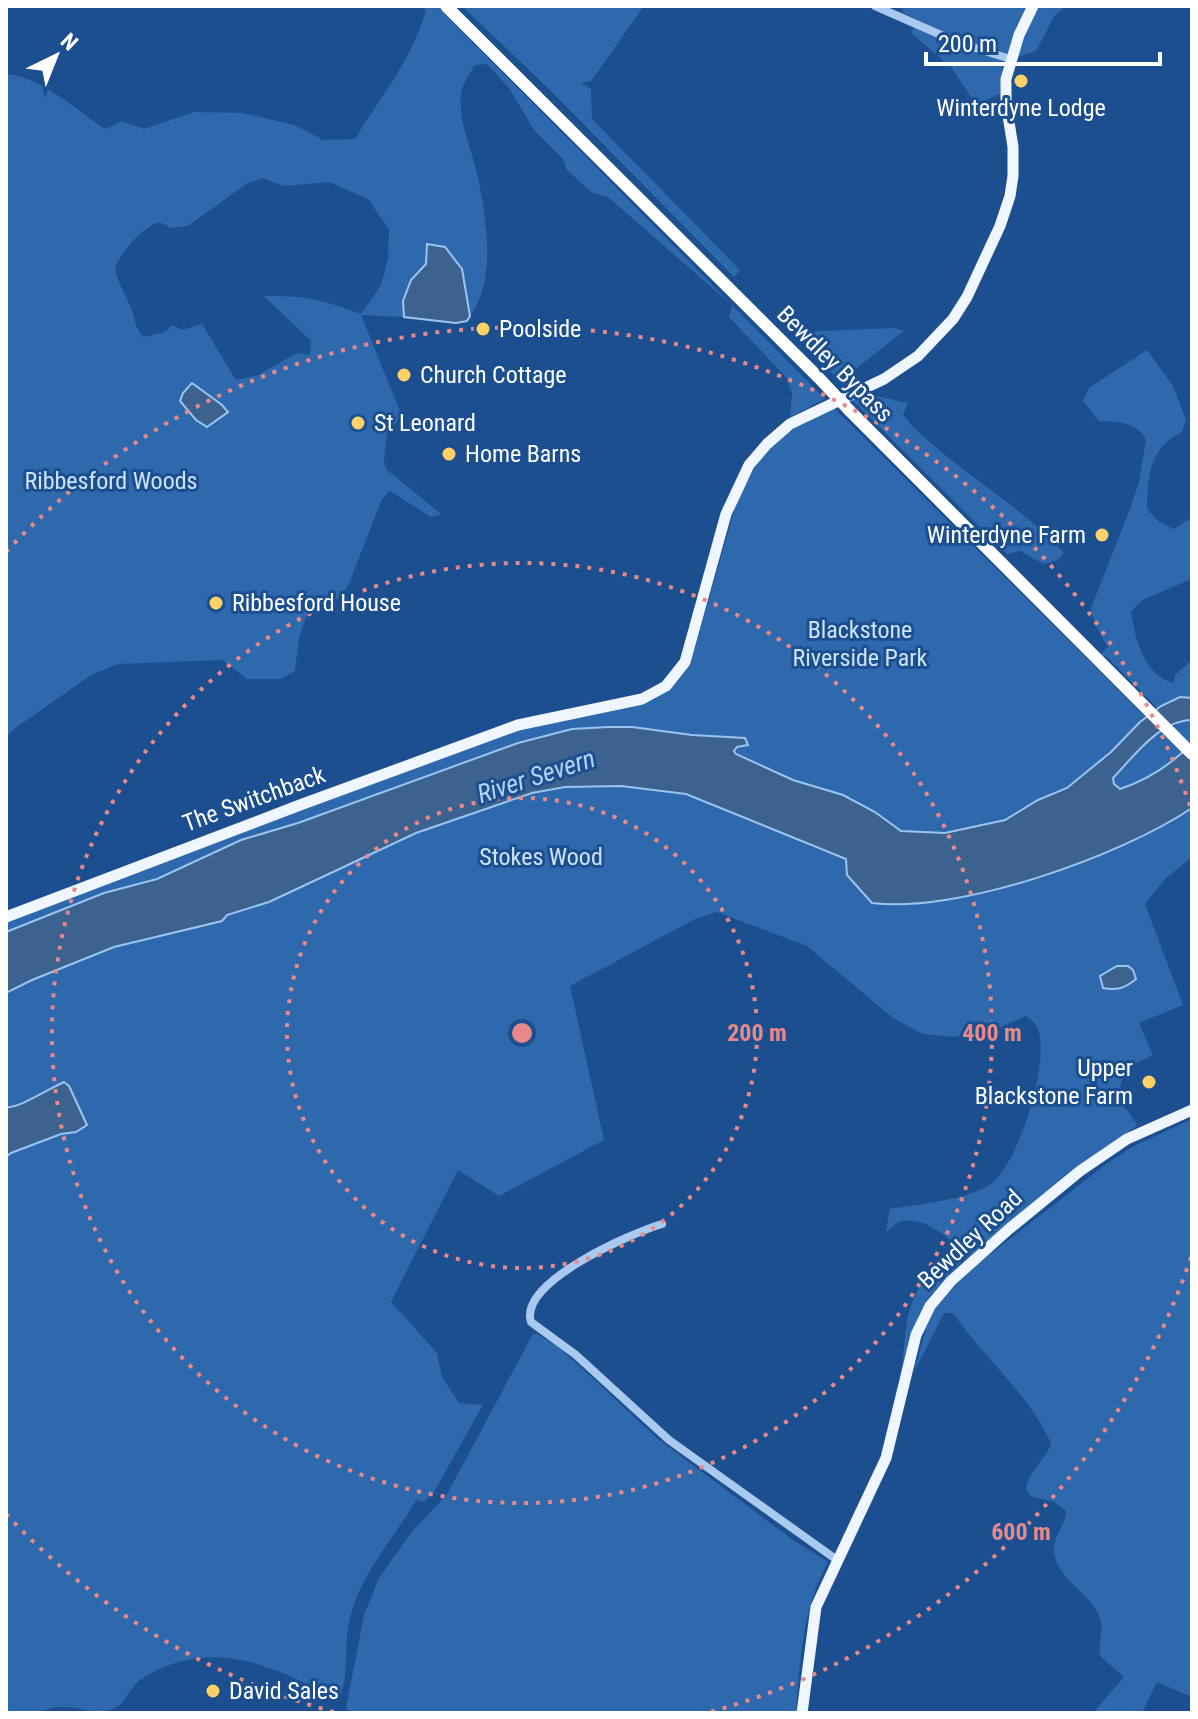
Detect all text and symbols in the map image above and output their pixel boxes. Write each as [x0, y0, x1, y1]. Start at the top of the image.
north arrow [16, 16, 96, 96]
scale bar [926, 16, 1160, 66]
text: N [56, 28, 83, 55]
text: 200 m [938, 30, 997, 58]
marker: Winterdyne Lodge [1012, 72, 1030, 90]
place label: Winterdyne Lodge [936, 94, 1106, 122]
street label: Bewdley Bypass [771, 300, 899, 428]
place label: Poolside [499, 315, 581, 343]
marker: Poolside [474, 320, 492, 338]
place label: Church Cottage [420, 361, 567, 389]
marker: Church Cottage [395, 366, 413, 384]
place label: St Leonard [374, 409, 476, 437]
marker: St Leonard [349, 414, 367, 432]
place label: Home Barns [465, 440, 581, 468]
marker: Home Barns [440, 445, 458, 463]
park label: Ribbesford Woods [24, 467, 198, 495]
place label: Winterdyne Farm [927, 521, 1086, 549]
marker: Winterdyne Farm [1093, 526, 1111, 544]
place label: Ribbesford House [232, 589, 401, 617]
marker: Ribbesford House [207, 594, 225, 612]
park label: Blackstone Riverside Park [793, 616, 928, 672]
water label: River Severn [473, 743, 599, 809]
street label: The Switchback [179, 760, 329, 838]
park label: Stokes Wood [479, 843, 603, 871]
centre of rings [508, 1019, 536, 1047]
text: 200 m [727, 1019, 787, 1047]
text: 400 m [962, 1019, 1022, 1047]
place label: Upper Blackstone Farm [975, 1054, 1133, 1110]
marker: Upper Blackstone Farm [1140, 1073, 1158, 1091]
street label: Bewdley Road [912, 1184, 1028, 1294]
text: 600 m [991, 1518, 1051, 1546]
place label: David Sales [229, 1677, 339, 1705]
marker: David Sales [204, 1682, 222, 1700]

